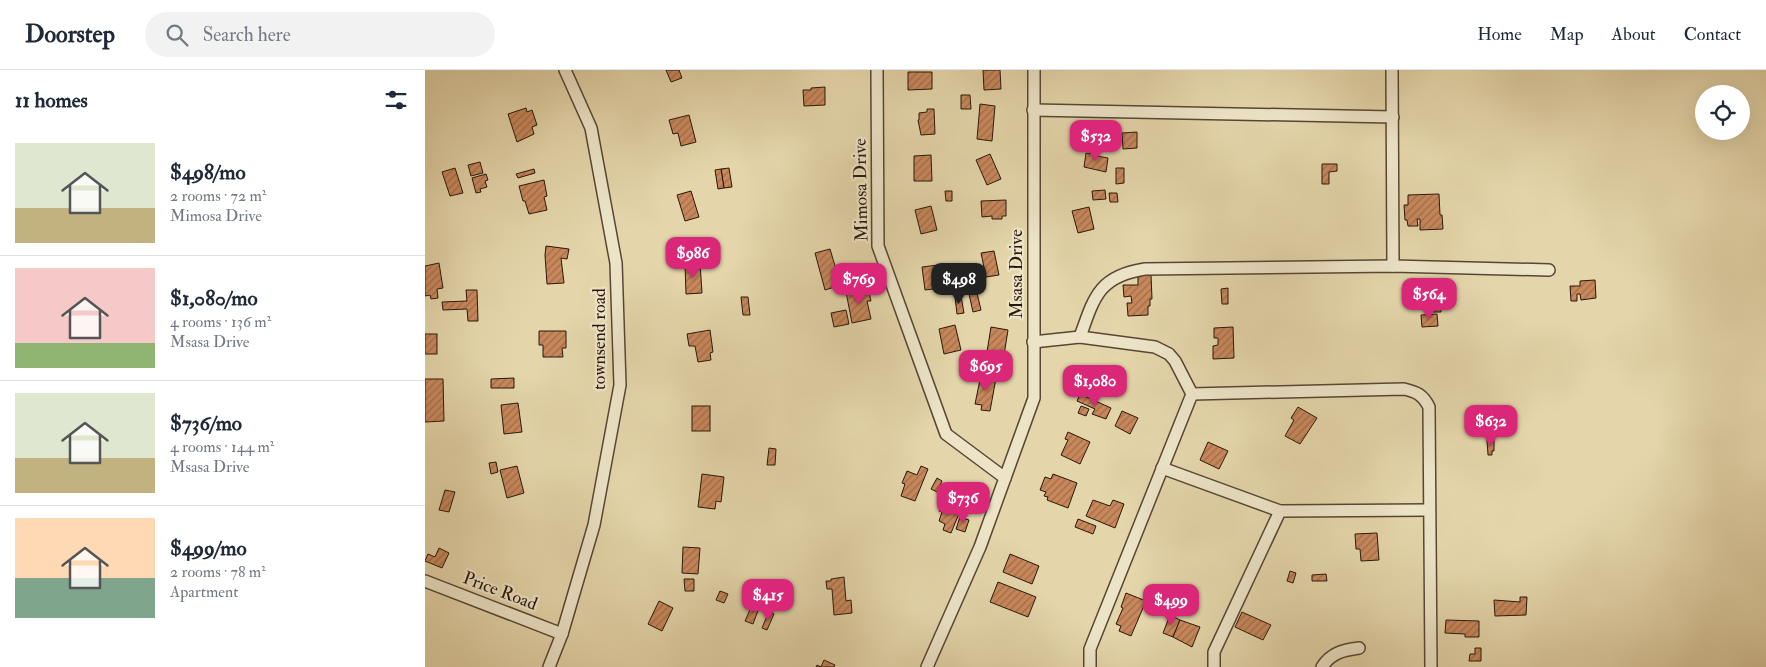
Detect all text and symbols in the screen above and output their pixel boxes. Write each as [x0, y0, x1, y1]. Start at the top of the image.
search box [145, 12, 495, 57]
text: Doorstep [25, 19, 115, 50]
icon: search [163, 21, 191, 49]
text: Search here [203, 23, 291, 47]
text: Home [1477, 23, 1522, 46]
text: Map [1550, 23, 1584, 46]
text: About [1612, 23, 1656, 46]
text: Contact [1684, 23, 1741, 46]
map controls [1695, 85, 1750, 140]
button: locate [1695, 85, 1750, 140]
icon: filters [382, 86, 410, 114]
text: 11 homes [15, 87, 88, 114]
pin: $532 [1066, 119, 1126, 162]
text: $532 [1081, 126, 1111, 146]
street label: Mimosa Drive [849, 138, 873, 242]
text: $498/mo [170, 159, 246, 186]
icon: home [55, 163, 115, 223]
text: 2 rooms · 72 m² [170, 186, 266, 206]
text: Mimosa Drive [170, 206, 262, 226]
street label: Msasa Drive [1005, 229, 1028, 319]
pin: $986 [663, 236, 723, 279]
text: $986 [677, 243, 709, 263]
pin: $769 [829, 262, 889, 305]
pin: $498 [929, 262, 989, 305]
text: $769 [843, 269, 875, 289]
text: $498 [942, 269, 976, 289]
pin: $564 [1399, 278, 1459, 320]
text: $564 [1413, 284, 1445, 304]
text: $1,080/mo [170, 285, 258, 312]
icon: home [55, 288, 115, 348]
street label: townsend road [588, 288, 611, 390]
text: 4 rooms · 136 m² [170, 312, 271, 332]
text: Msasa Drive [170, 332, 250, 352]
pin: $695 [956, 350, 1016, 392]
text: $695 [970, 356, 1002, 376]
pin: $1,080 [1054, 364, 1136, 407]
text: $1,080 [1074, 371, 1116, 391]
pin: $632 [1461, 404, 1521, 447]
text: $736/mo [170, 410, 242, 437]
text: $632 [1475, 411, 1507, 431]
icon: home [55, 413, 115, 473]
text: 4 rooms · 144 m² [170, 437, 274, 457]
text: Msasa Drive [170, 457, 250, 477]
pin: $736 [933, 482, 993, 524]
text: $736 [948, 488, 978, 508]
text: $499/mo [170, 535, 247, 562]
icon: home [55, 538, 115, 598]
text: 2 rooms · 78 m² [170, 562, 266, 582]
street label: Price Road [459, 566, 541, 616]
pin: $415 [738, 578, 798, 621]
text: Apartment [170, 582, 238, 602]
pin: $499 [1141, 584, 1201, 626]
text: $415 [753, 585, 783, 605]
text: $499 [1154, 590, 1188, 610]

